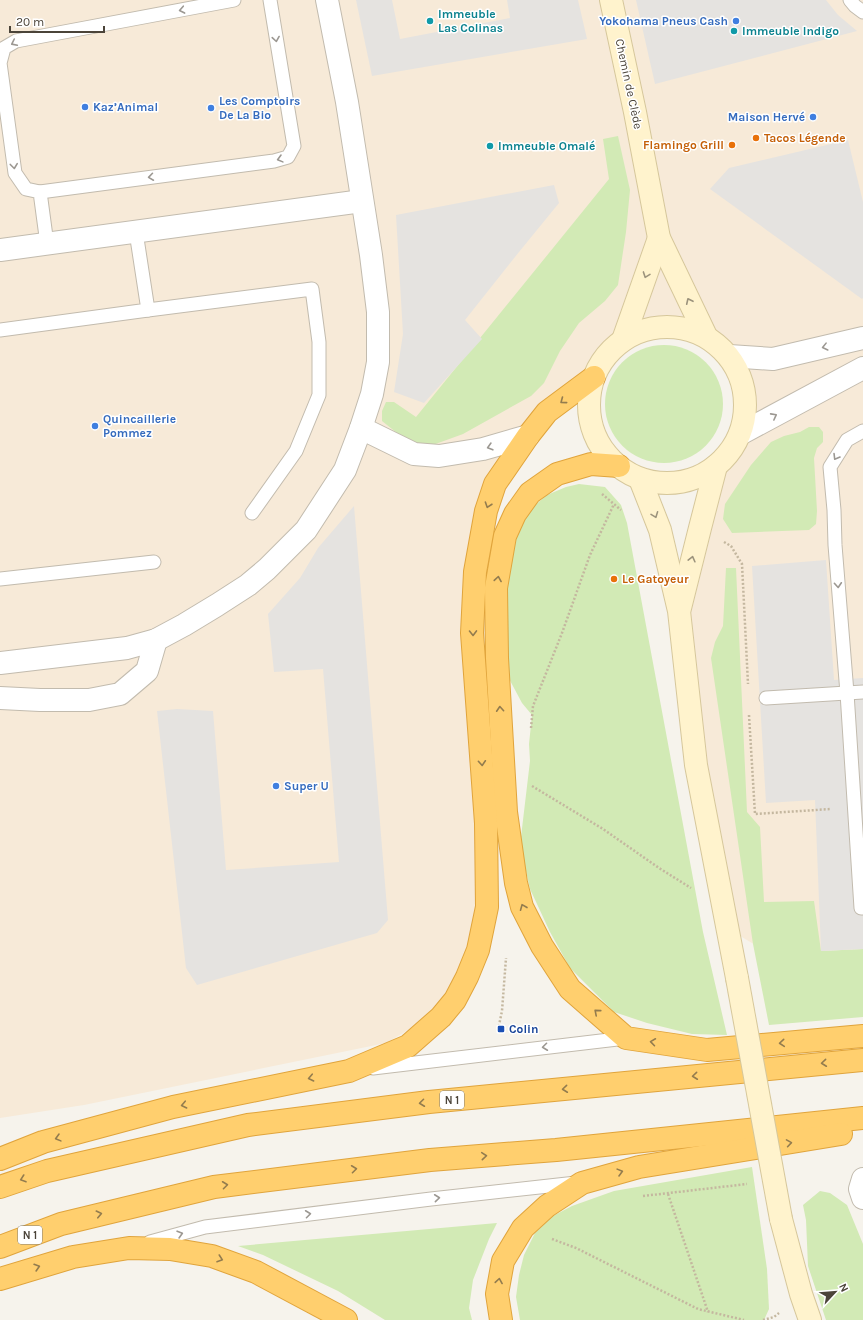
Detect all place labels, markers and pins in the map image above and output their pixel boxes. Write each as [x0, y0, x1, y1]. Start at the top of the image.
place label: Immeuble Las Colinas [438, 7, 503, 35]
place label: Yokohama Pneus Cash [599, 14, 728, 28]
marker: Immeuble Las Colinas [425, 16, 435, 26]
marker: Yokohama Pneus Cash [731, 16, 741, 26]
place label: Immeuble Indigo [742, 24, 839, 38]
marker: Immeuble Indigo [729, 26, 739, 36]
place label: Les Comptoirs De La Bio [219, 94, 300, 122]
place label: Kaz’Animal [93, 100, 158, 114]
marker: Kaz’Animal [80, 102, 90, 112]
marker: Les Comptoirs De La Bio [206, 103, 216, 113]
place label: Maison Hervé [728, 110, 805, 124]
marker: Maison Hervé [808, 112, 818, 122]
place label: Tacos Légende [764, 131, 846, 145]
marker: Tacos Légende [751, 133, 761, 143]
place label: Flamingo Grill [643, 138, 724, 152]
place label: Immeuble Omalé [498, 139, 595, 153]
marker: Flamingo Grill [727, 140, 737, 150]
marker: Immeuble Omalé [485, 141, 495, 151]
place label: Quincaillerie Pommez [103, 412, 176, 440]
marker: Quincaillerie Pommez [90, 421, 100, 431]
place label: Le Gatoyeur [622, 572, 689, 586]
marker: Le Gatoyeur [609, 574, 619, 584]
place label: Super U [284, 779, 329, 793]
marker: Super U [271, 781, 281, 791]
place label: Colin [509, 1022, 538, 1036]
marker: Colin [496, 1024, 506, 1034]

